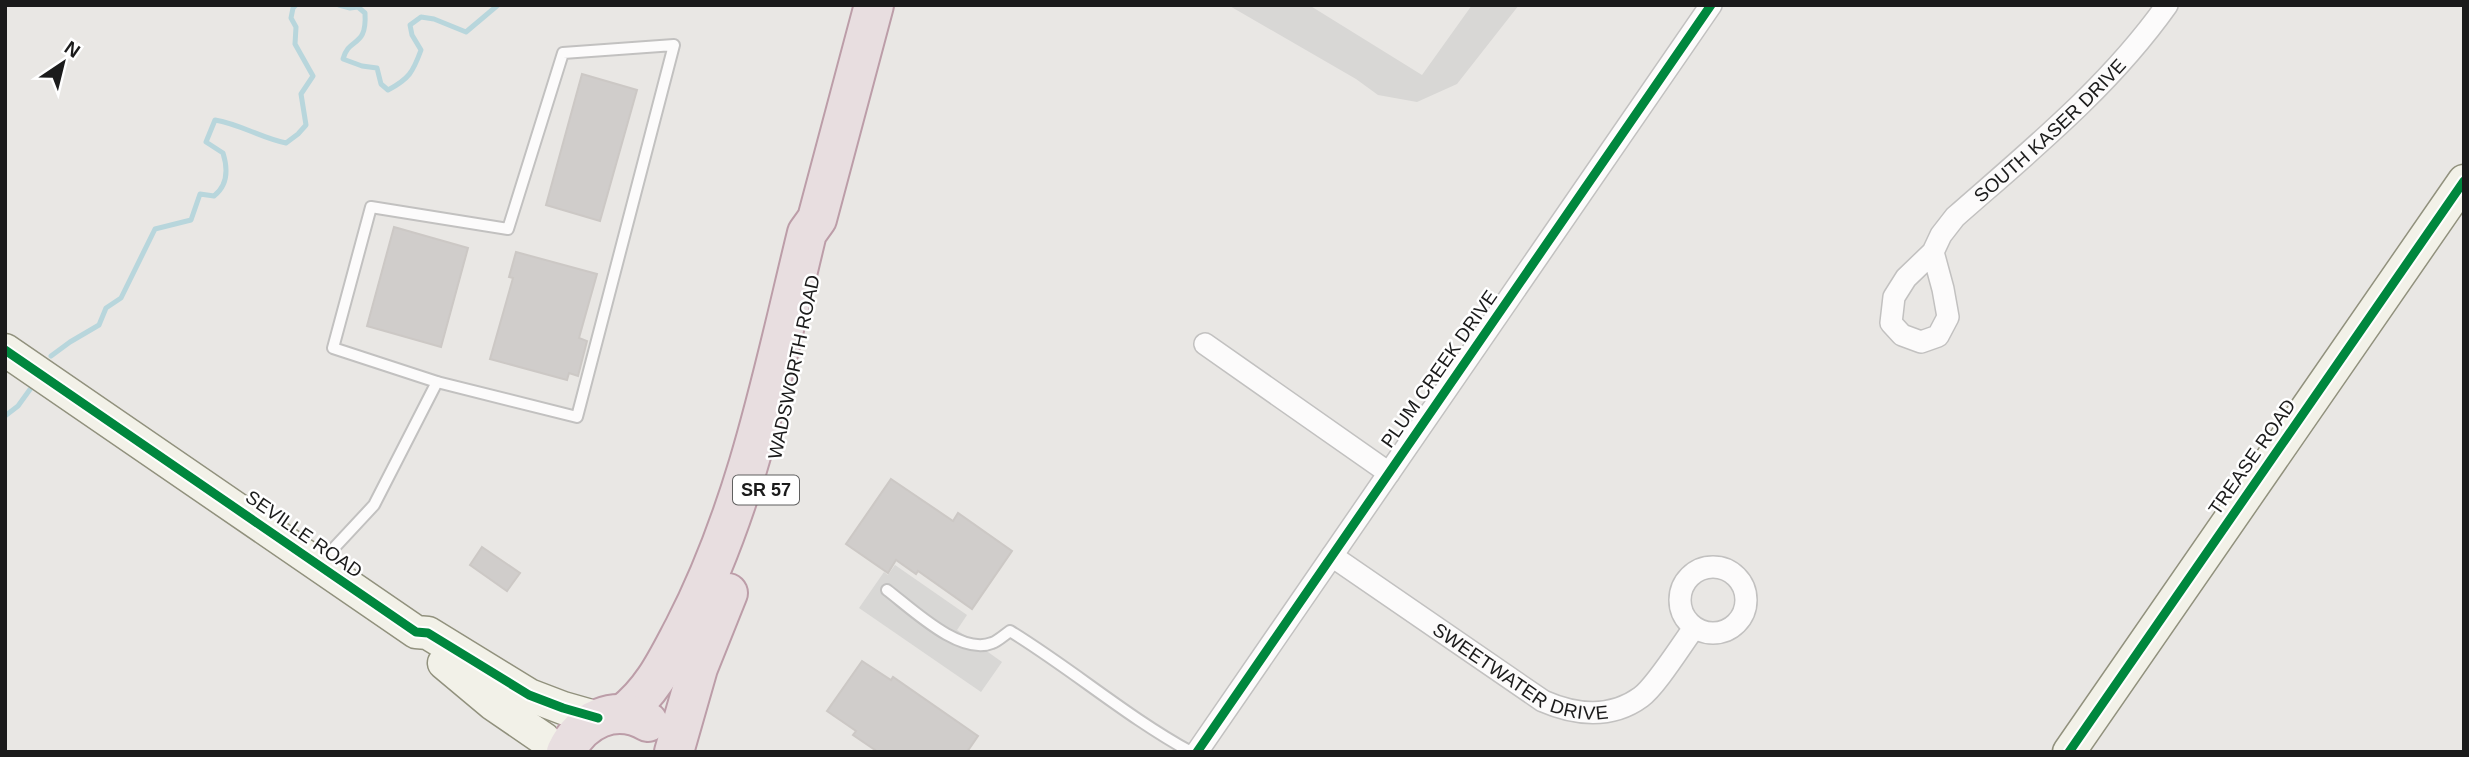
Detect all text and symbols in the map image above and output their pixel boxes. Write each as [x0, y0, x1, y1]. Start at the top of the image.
north arrow [28, 28, 98, 98]
text: N [61, 37, 84, 62]
street label: SOUTH KASER DRIVE [1970, 54, 2130, 206]
street label: WADSWORTH ROAD [764, 273, 824, 461]
street label: PLUM CREEK DRIVE [1377, 286, 1501, 452]
street label: TREASE ROAD [2204, 395, 2300, 519]
road number: SR 57 [733, 476, 799, 504]
street label: SEVILLE ROAD [242, 486, 366, 582]
street label: SWEETWATER DRIVE [1429, 618, 1609, 723]

